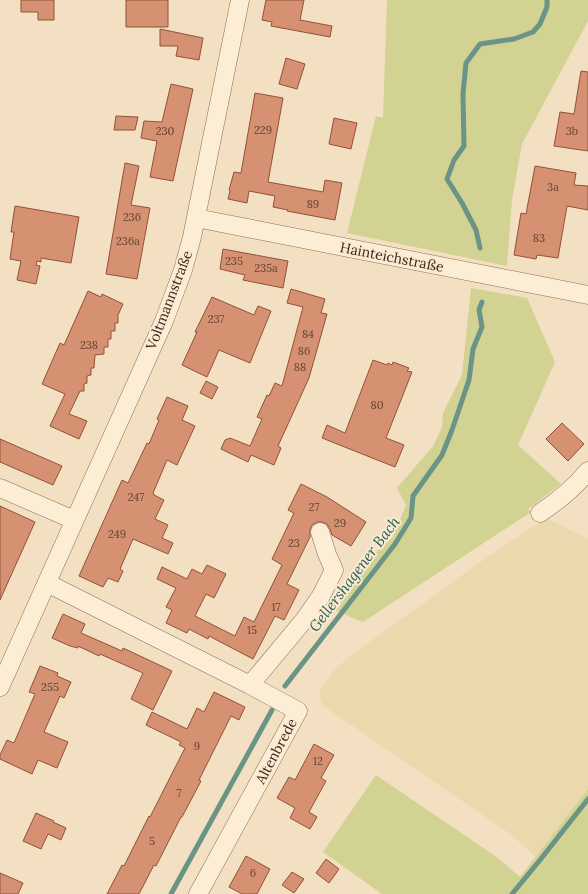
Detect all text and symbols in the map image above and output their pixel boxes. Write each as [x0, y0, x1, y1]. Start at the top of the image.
house number: 229 [254, 123, 272, 137]
house number: 230 [156, 124, 175, 138]
house number: 3b [566, 124, 578, 138]
house number: 3a [547, 180, 559, 194]
house number: 89 [307, 197, 319, 211]
house number: 236 [123, 210, 141, 224]
house number: 83 [533, 231, 545, 245]
house number: 236a [116, 234, 140, 248]
street label: Hainteichstraße [339, 238, 446, 276]
street label: Voltmannstraße [141, 247, 196, 353]
house number: 235 [225, 254, 243, 268]
house number: 235a [254, 261, 278, 275]
house number: 237 [208, 312, 224, 326]
house number: 84 [302, 327, 314, 341]
house number: 238 [80, 338, 98, 352]
house number: 86 [298, 344, 310, 358]
house number: 88 [294, 360, 306, 374]
house number: 80 [370, 398, 384, 412]
house number: 247 [128, 490, 144, 504]
house number: 27 [309, 500, 319, 514]
water label: Gellershagener Bach [304, 512, 404, 635]
house number: 29 [334, 516, 346, 530]
house number: 249 [108, 527, 126, 541]
house number: 23 [288, 536, 300, 550]
house number: 17 [271, 600, 281, 614]
house number: 15 [247, 623, 257, 637]
house number: 255 [41, 680, 59, 694]
street label: Altenbrede [251, 715, 301, 788]
house number: 9 [194, 739, 200, 753]
house number: 12 [313, 754, 323, 768]
house number: 7 [176, 786, 182, 800]
house number: 5 [149, 834, 155, 848]
house number: 6 [250, 866, 256, 880]

